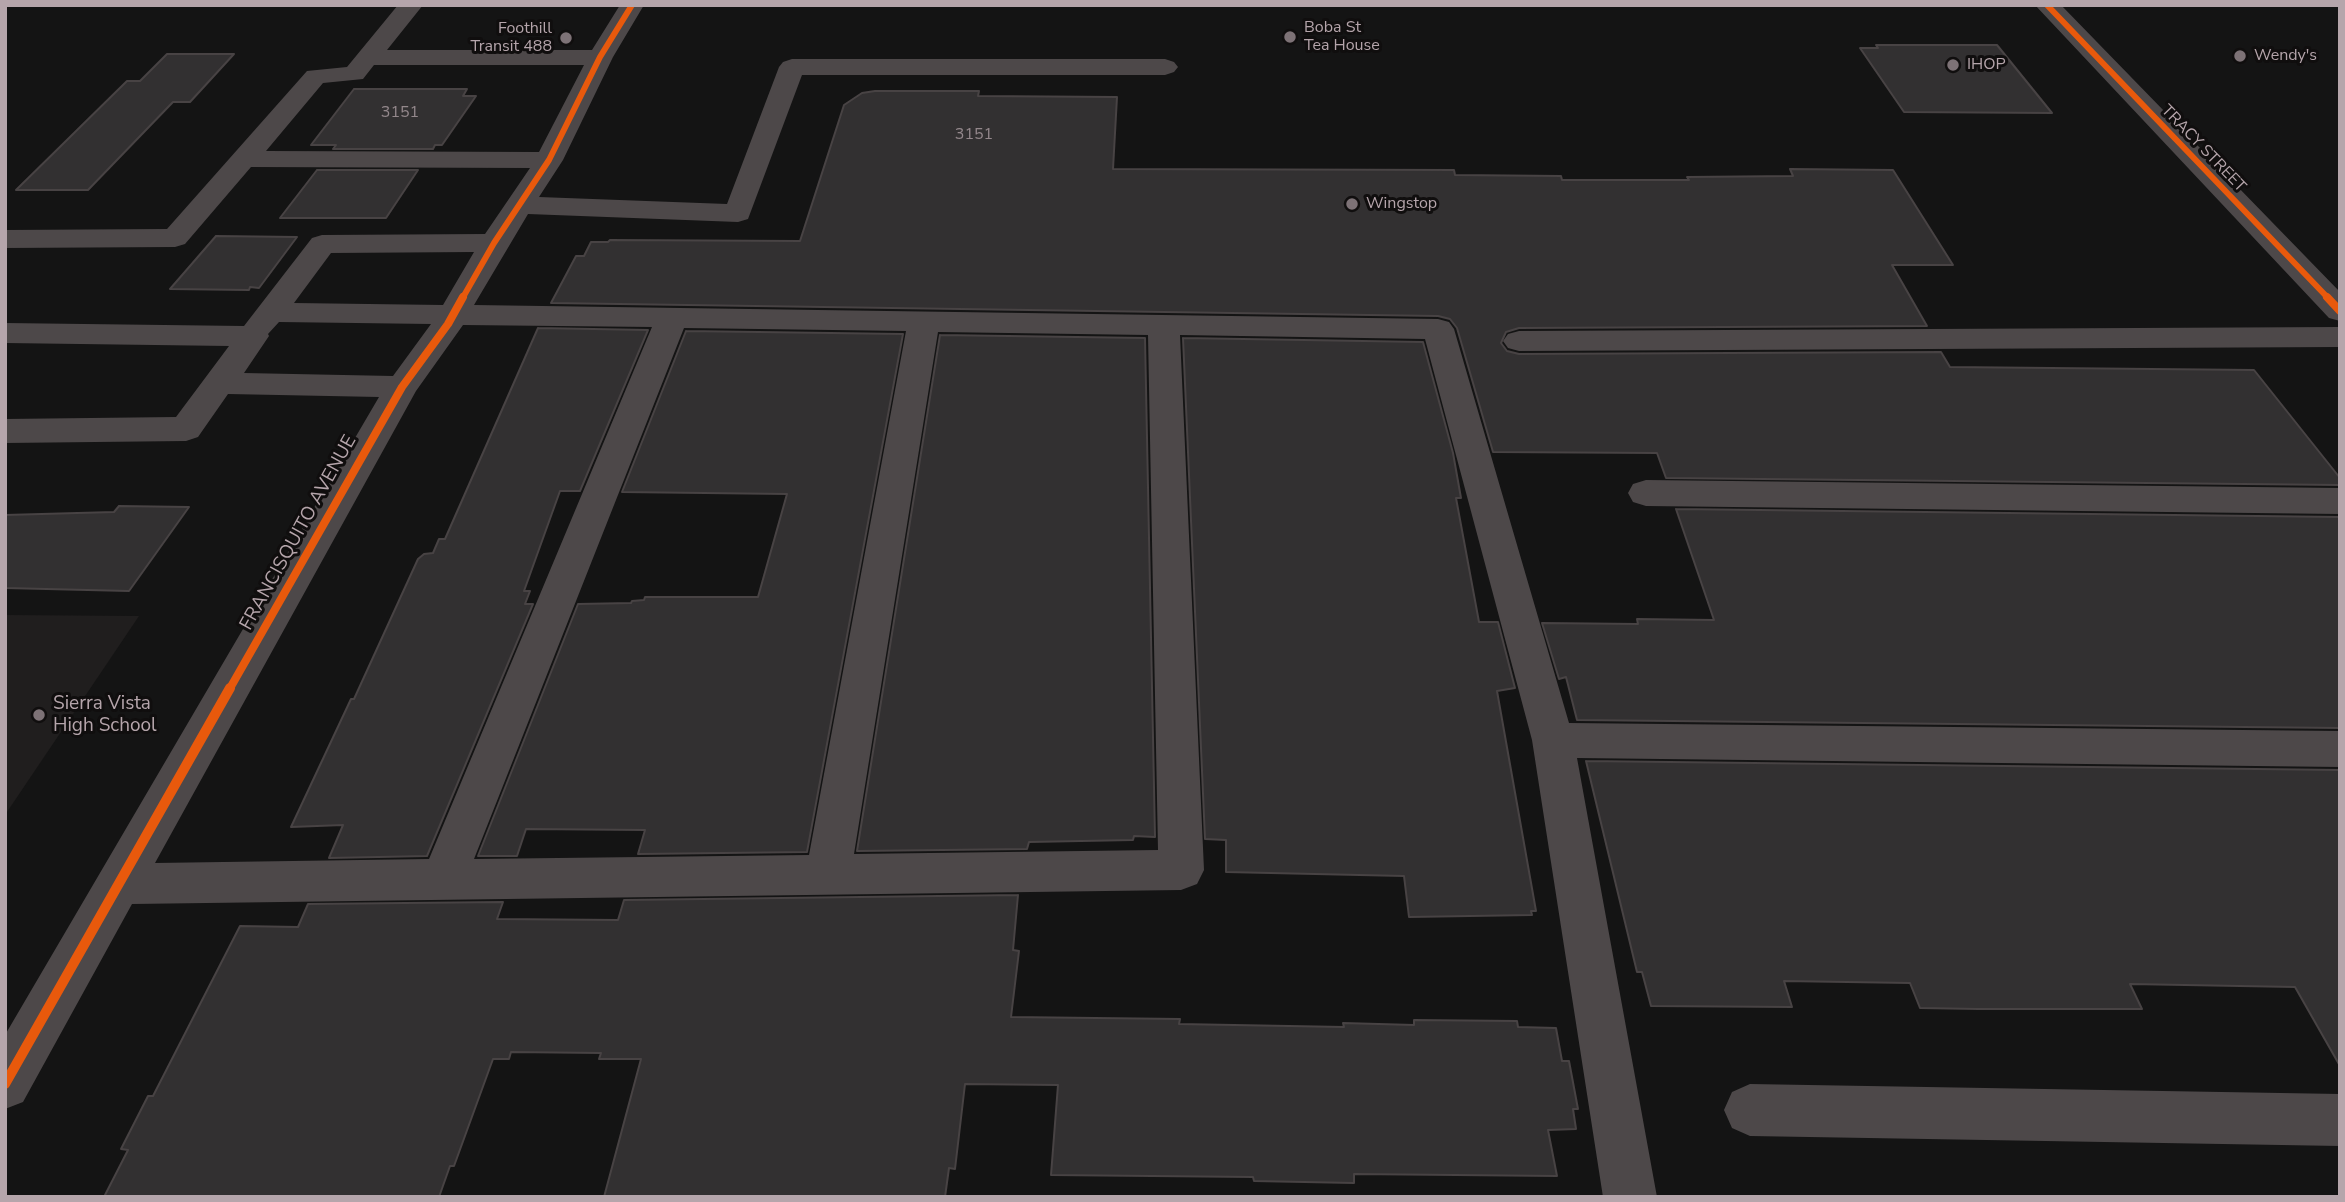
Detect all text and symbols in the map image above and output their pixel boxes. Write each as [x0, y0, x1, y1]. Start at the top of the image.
place label: Boba St Tea House [1304, 18, 1380, 56]
place label: Foothill Transit 488 [470, 19, 552, 57]
marker: Boba St Tea House [1282, 29, 1298, 45]
marker: Foothill Transit 488 [558, 30, 574, 46]
place label: Wendy's [2254, 46, 2317, 66]
marker: Wendy's [2232, 48, 2248, 64]
place label: IHOP [1967, 55, 2006, 75]
marker: IHOP [1945, 57, 1961, 73]
street label: TRACY STREET [2157, 101, 2249, 197]
house number: 3151 [381, 103, 419, 123]
house number: 3151 [955, 125, 993, 145]
place label: Wingstop [1366, 194, 1437, 214]
marker: Wingstop [1344, 196, 1360, 212]
street label: FRANCISQUITO AVENUE [236, 432, 362, 634]
place label: Sierra Vista High School [53, 693, 157, 737]
marker: Sierra Vista High School [31, 707, 47, 723]

